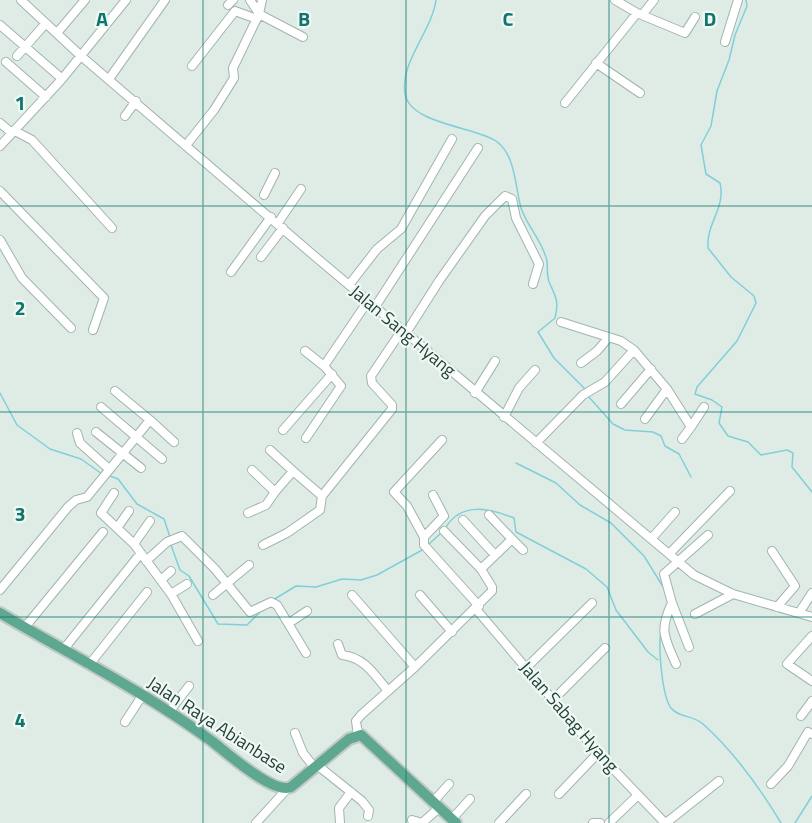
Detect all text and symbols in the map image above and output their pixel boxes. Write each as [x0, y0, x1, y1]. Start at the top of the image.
text: A [96, 3, 108, 34]
text: B [298, 3, 310, 34]
text: C [503, 3, 514, 34]
text: D [704, 3, 716, 34]
text: 1 [14, 87, 26, 118]
street label: Jalan Sang Hyang [344, 278, 462, 383]
text: 2 [14, 292, 26, 323]
text: 3 [14, 498, 26, 529]
street label: Jalan Sabag Hyang [513, 655, 626, 778]
street label: Jalan Raya Abianbase [142, 669, 292, 780]
text: 4 [14, 704, 26, 735]

